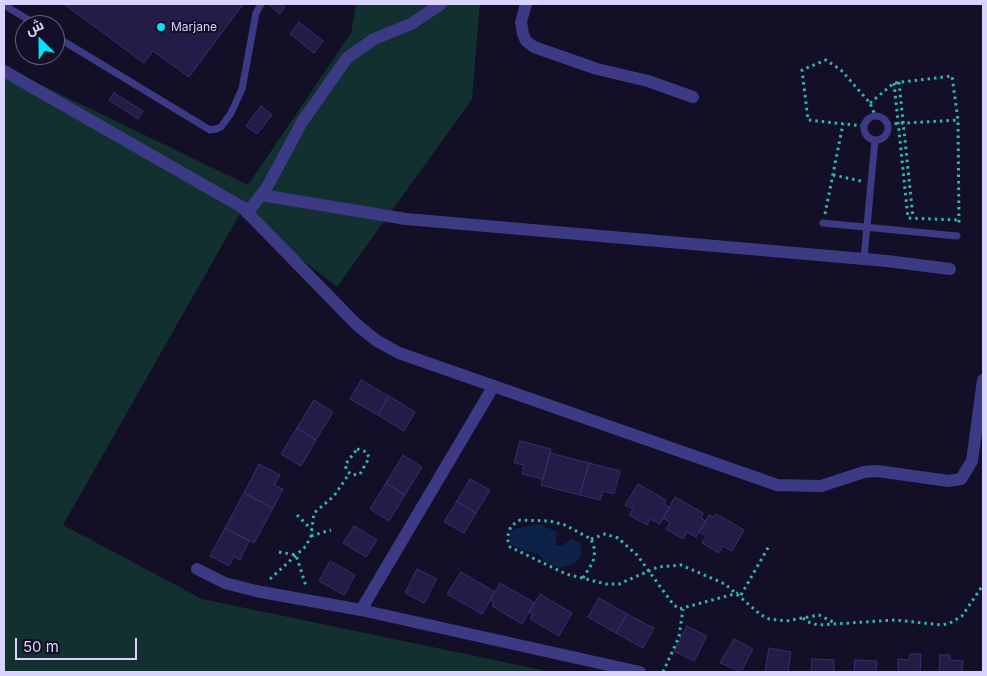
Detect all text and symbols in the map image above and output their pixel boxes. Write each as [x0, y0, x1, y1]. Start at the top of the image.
north arrow [15, 15, 65, 65]
text: ش [23, 15, 46, 38]
place label: Marjane [171, 20, 217, 34]
marker: Marjane [155, 21, 167, 33]
scale bar [18, 628, 140, 660]
text: 50 m [23, 637, 59, 656]

